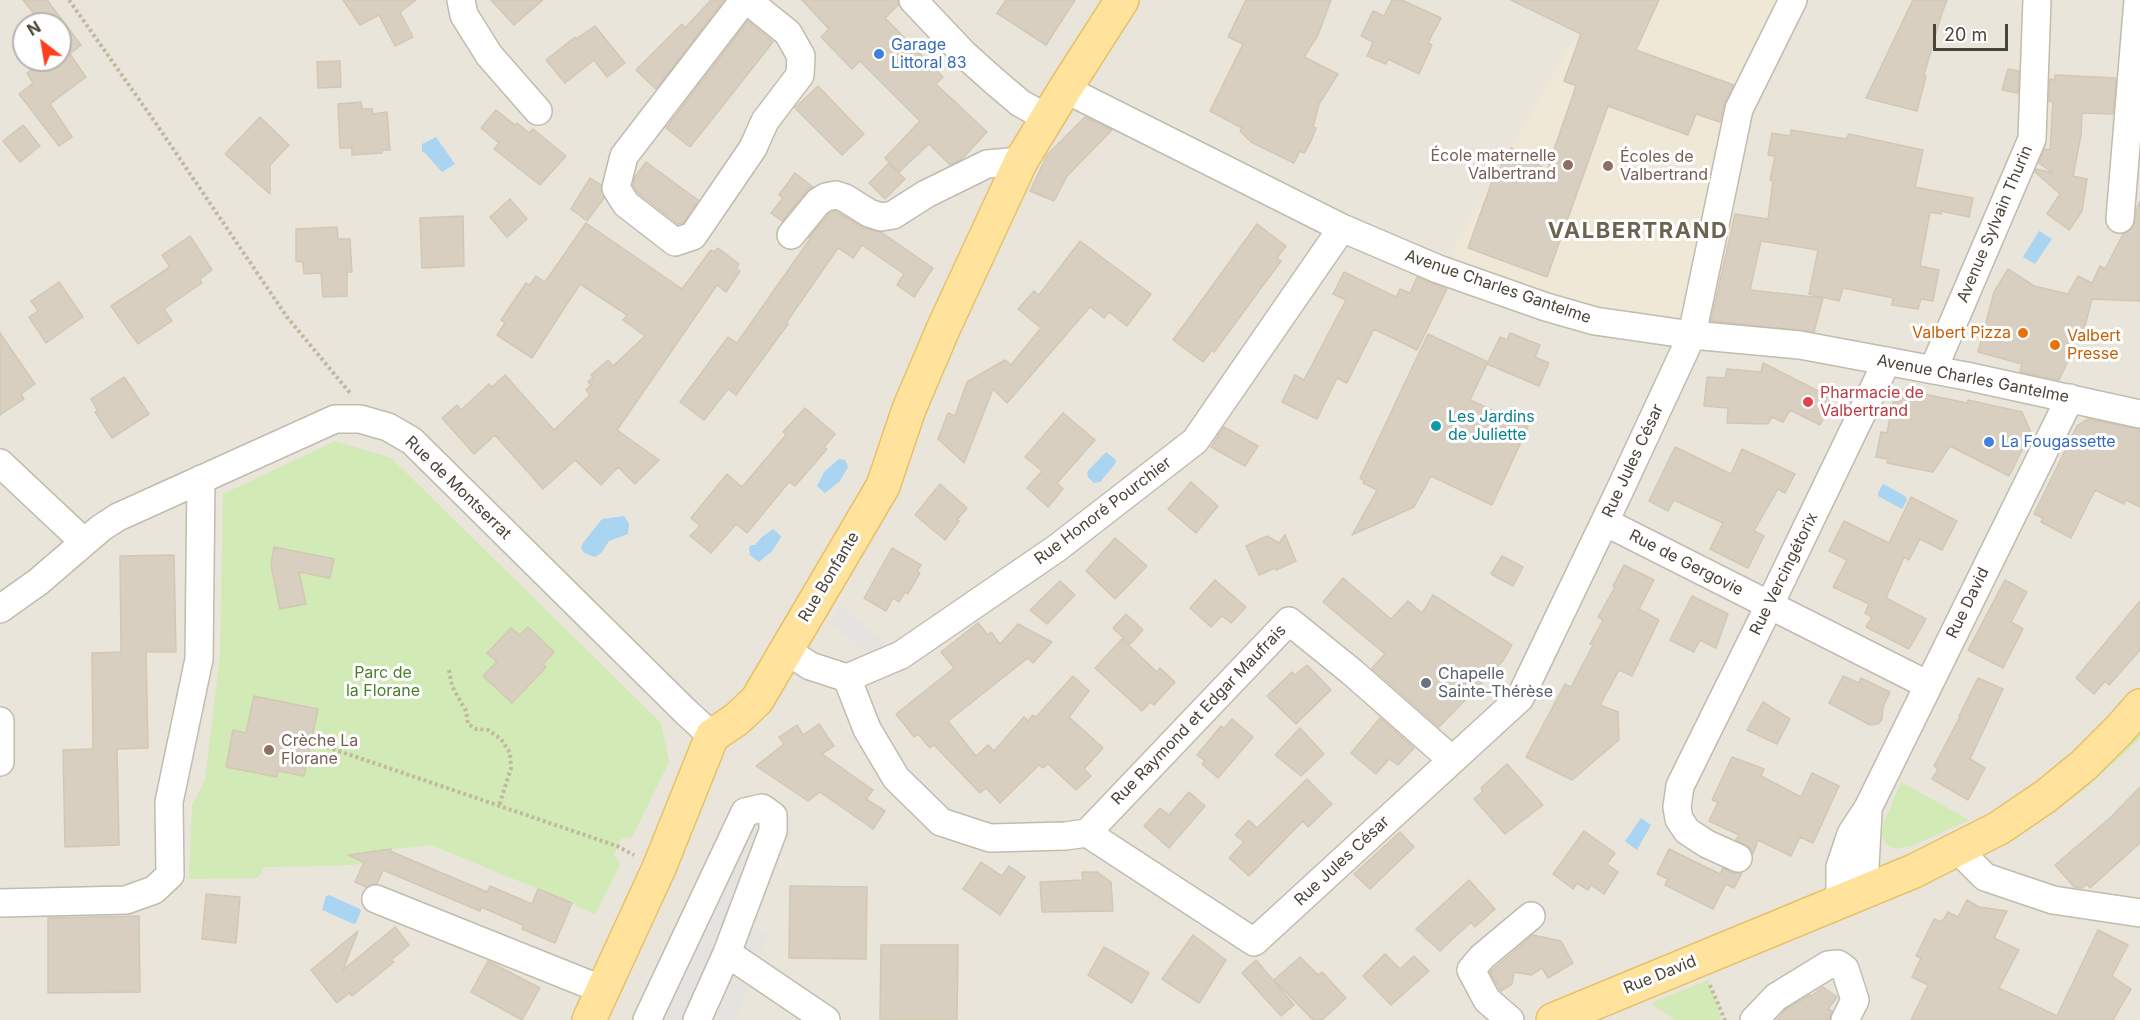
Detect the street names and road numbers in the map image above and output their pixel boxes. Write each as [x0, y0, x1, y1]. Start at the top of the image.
street label: Avenue Sylvain Thurin [1953, 143, 2037, 305]
street label: Avenue Charles Gantelme [1403, 246, 1593, 328]
street label: Avenue Charles Gantelme [1875, 351, 2071, 407]
street label: Rue Jules César [1598, 401, 1668, 521]
street label: Rue de Montserrat [401, 432, 515, 544]
street label: Rue Honoré Pourchier [1031, 453, 1175, 569]
street label: Rue Vercingétorix [1746, 510, 1822, 638]
street label: Rue de Gergovie [1626, 526, 1746, 600]
street label: Rue Bonfante [795, 529, 863, 625]
street label: Rue David [1943, 564, 1993, 642]
street label: Rue Raymond et Edgar Maufrais [1108, 621, 1290, 809]
street label: Rue Jules César [1291, 812, 1393, 910]
street label: Rue David [1621, 952, 1699, 998]

